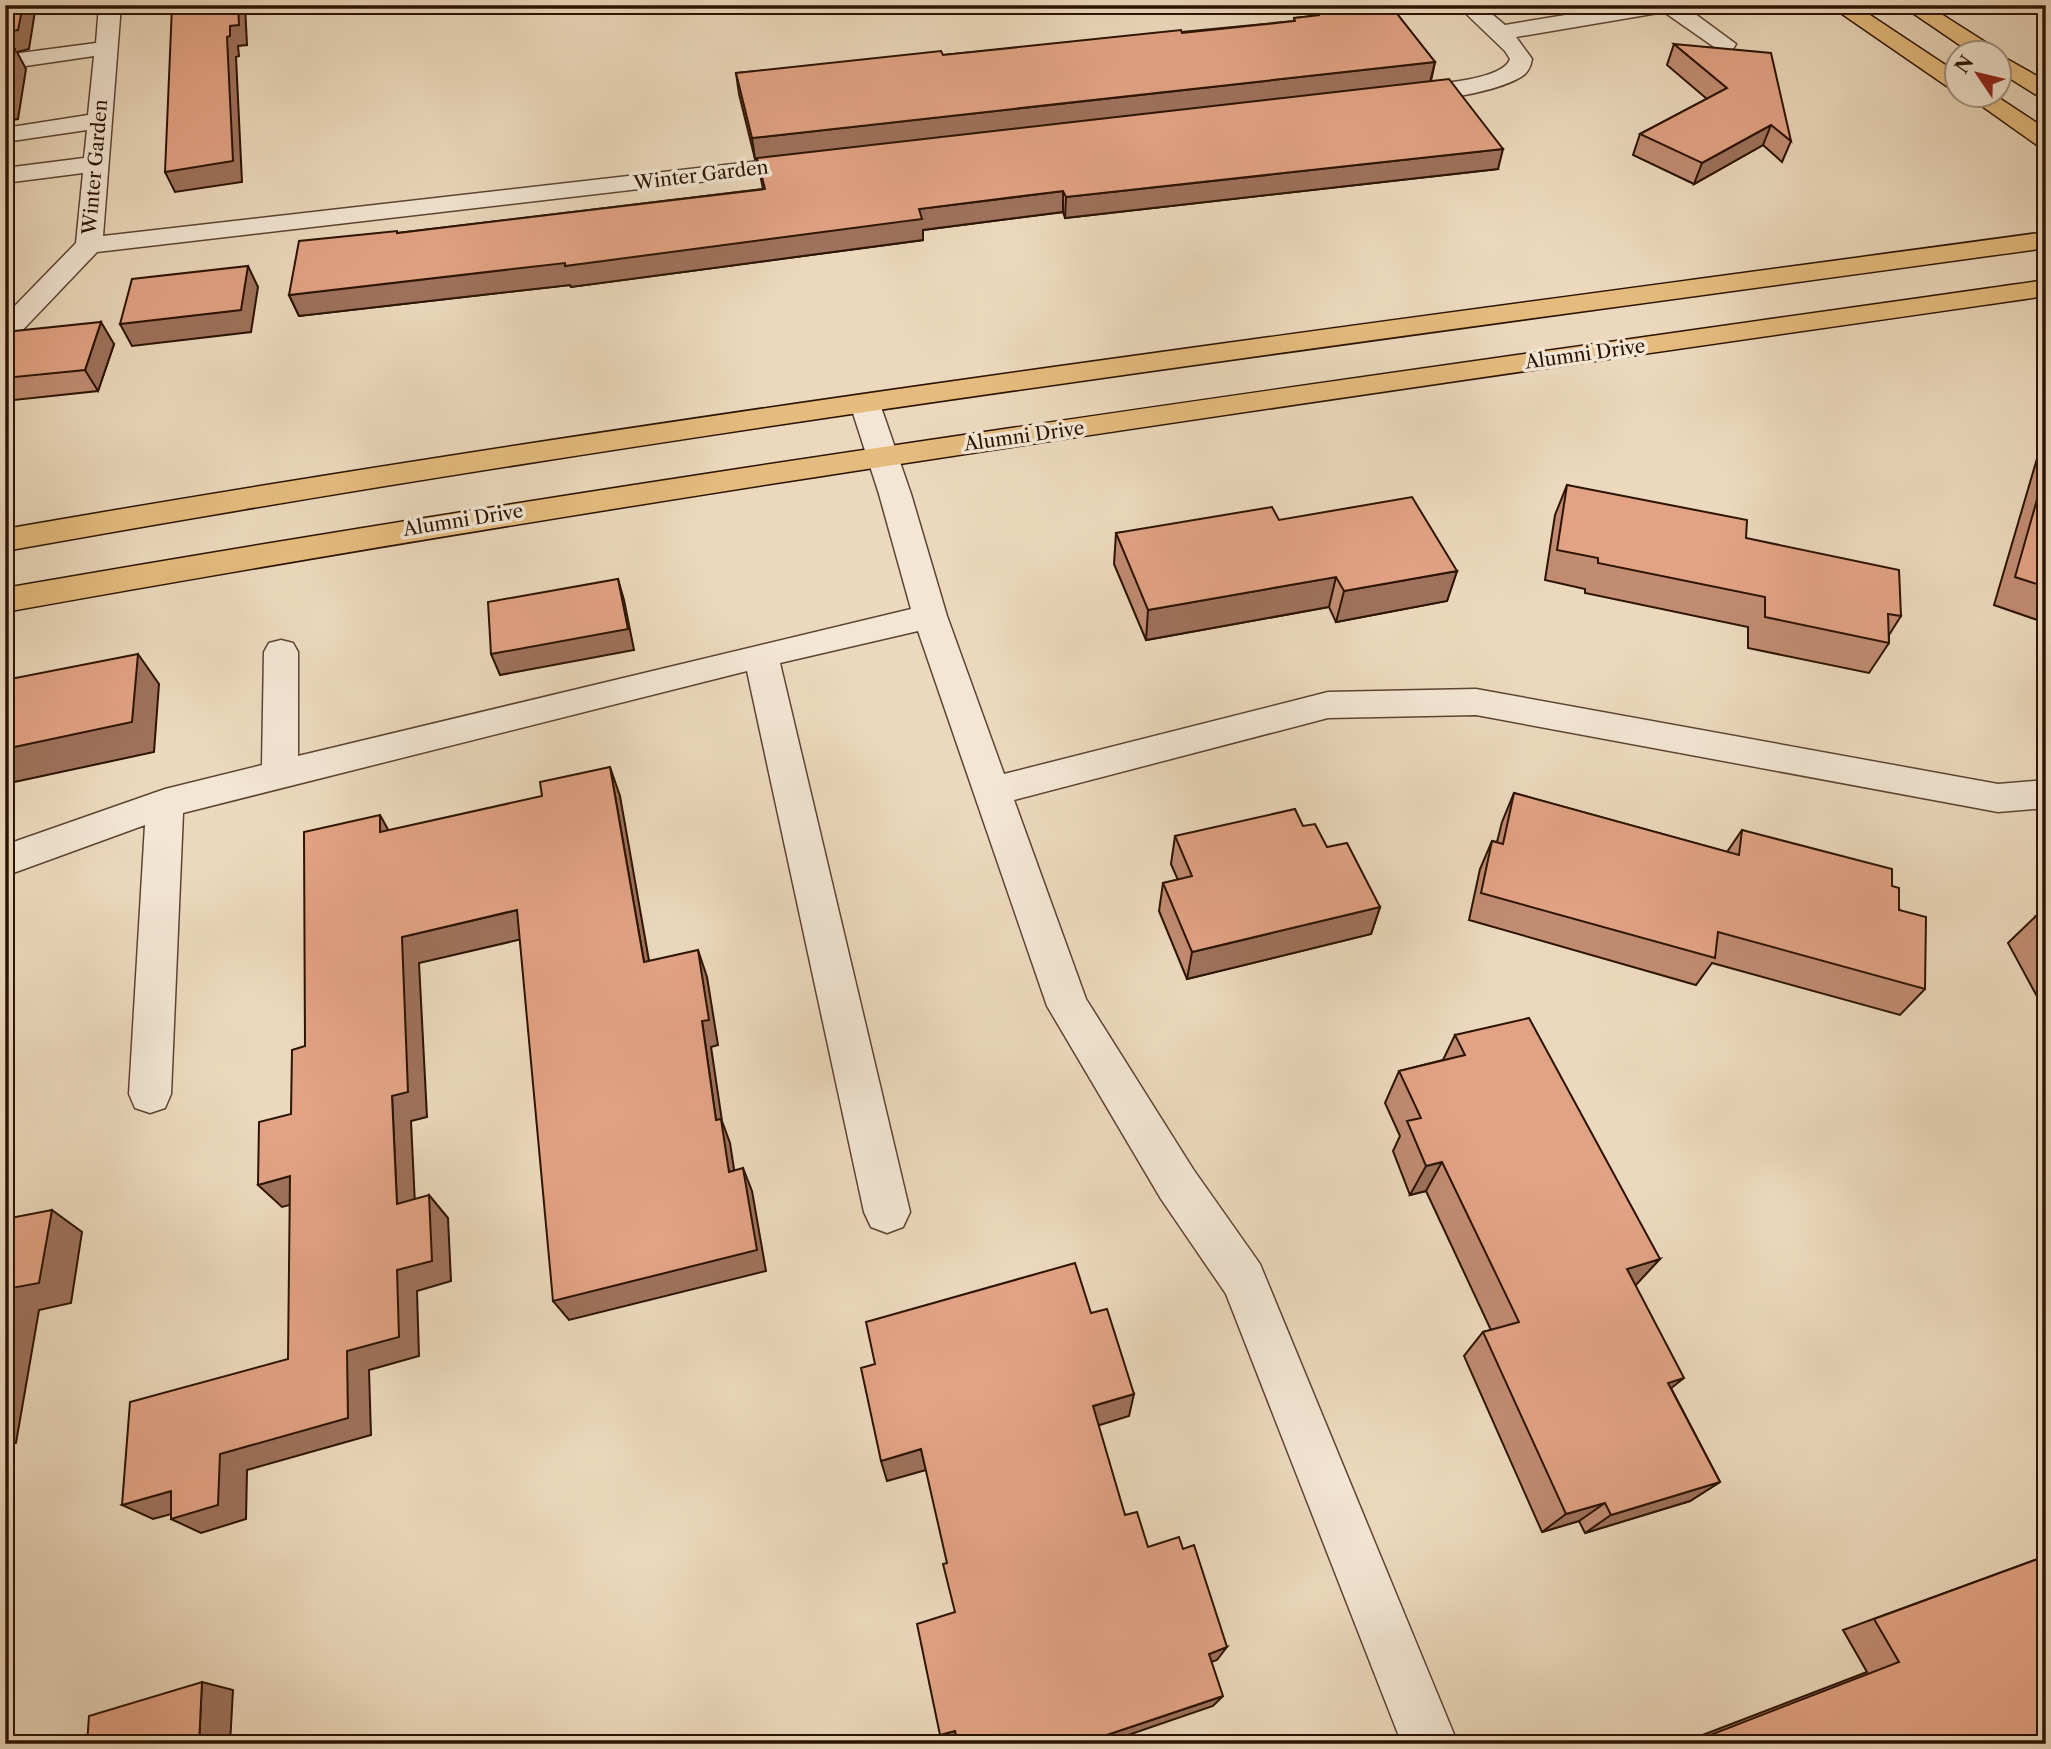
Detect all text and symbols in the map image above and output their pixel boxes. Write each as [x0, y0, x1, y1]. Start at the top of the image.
north arrow [1942, 38, 2012, 108]
text: N [1950, 51, 1979, 78]
street label: Winter Garden [78, 98, 112, 237]
street label: Winter Garden [631, 155, 770, 195]
street label: Alumni Drive [1522, 334, 1647, 374]
street label: Alumni Drive [961, 416, 1086, 456]
street label: Alumni Drive [400, 499, 525, 541]

